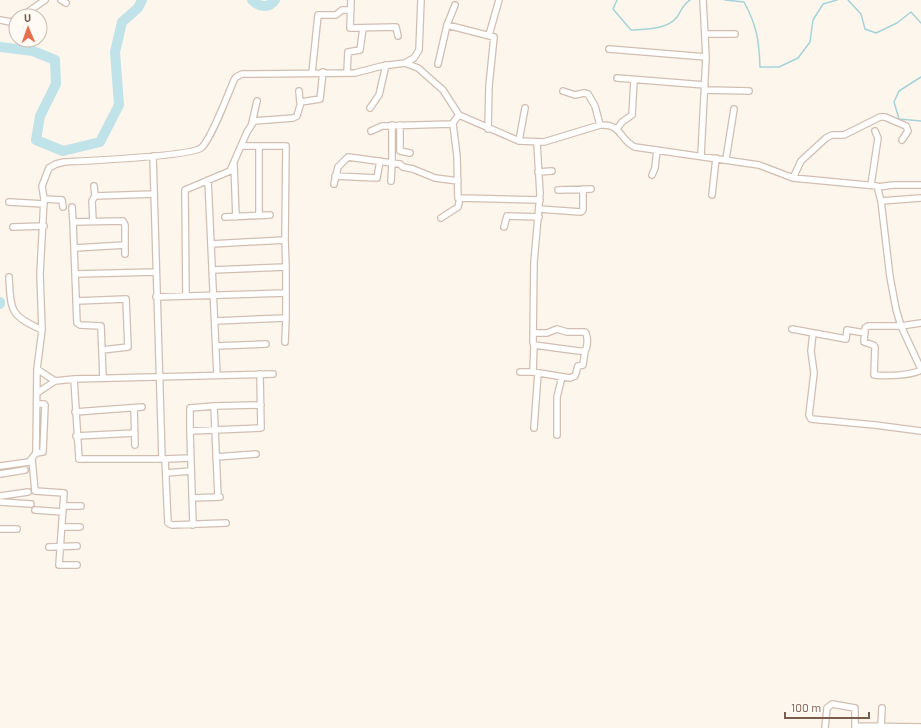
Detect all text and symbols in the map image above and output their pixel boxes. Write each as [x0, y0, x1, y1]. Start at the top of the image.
north arrow [8, 8, 48, 48]
text: U [24, 11, 31, 24]
scale bar [785, 694, 869, 720]
text: 100 m [791, 700, 821, 714]

